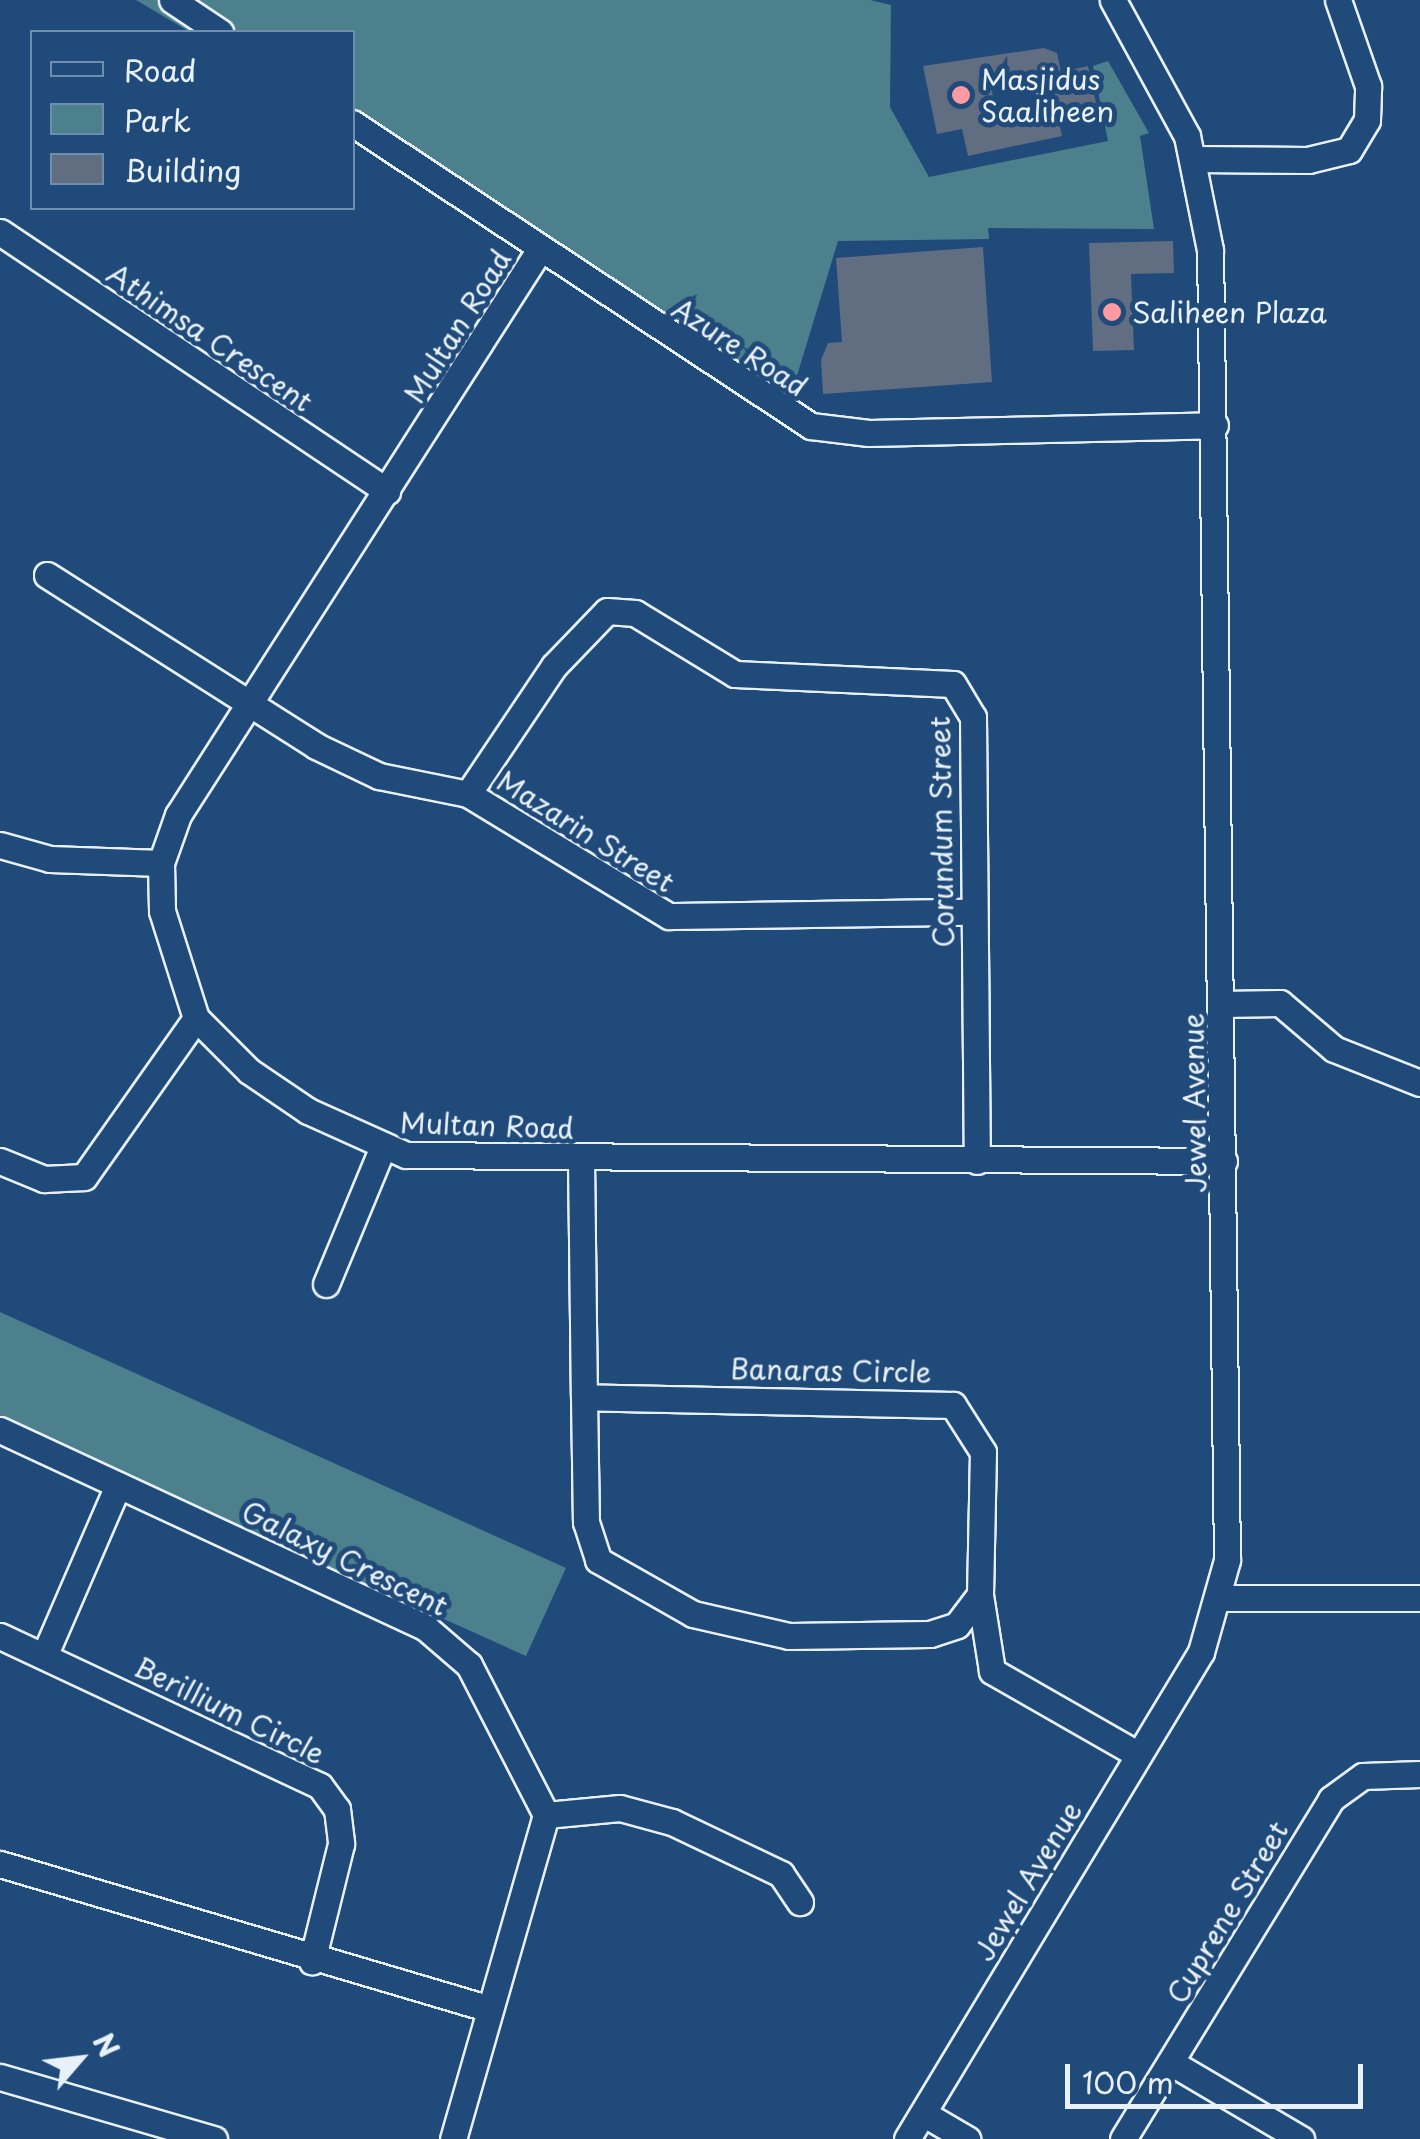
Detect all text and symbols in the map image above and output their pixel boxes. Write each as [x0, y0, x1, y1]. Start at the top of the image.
legend [30, 30, 355, 210]
text: Road [124, 47, 197, 92]
place label: Masjidus Saaliheen [981, 62, 1114, 128]
marker: Masjidus Saaliheen [950, 84, 972, 106]
text: Park [124, 97, 191, 142]
text: Building [124, 147, 241, 192]
street label: Multan Road [397, 244, 517, 408]
street label: Athimsa Crescent [100, 256, 320, 418]
street label: Azure Road [666, 291, 814, 403]
place label: Saliheen Plaza [1132, 295, 1330, 329]
marker: Saliheen Plaza [1101, 301, 1123, 323]
street label: Corundum Street [922, 716, 960, 948]
street label: Mazarin Street [491, 763, 681, 899]
street label: Jewel Avenue [1176, 1013, 1212, 1193]
street label: Multan Road [400, 1105, 574, 1145]
street label: Banaras Circle [729, 1351, 933, 1389]
street label: Galaxy Crescent [236, 1494, 454, 1622]
street label: Berillium Circle [129, 1649, 331, 1771]
street label: Jewel Avenue [966, 1795, 1088, 1967]
street label: Cuprene Street [1159, 1815, 1295, 2009]
north arrow [30, 2009, 130, 2109]
text: N [83, 2025, 131, 2065]
scale bar [1070, 2044, 1368, 2106]
text: 100 m [1082, 2059, 1174, 2104]

